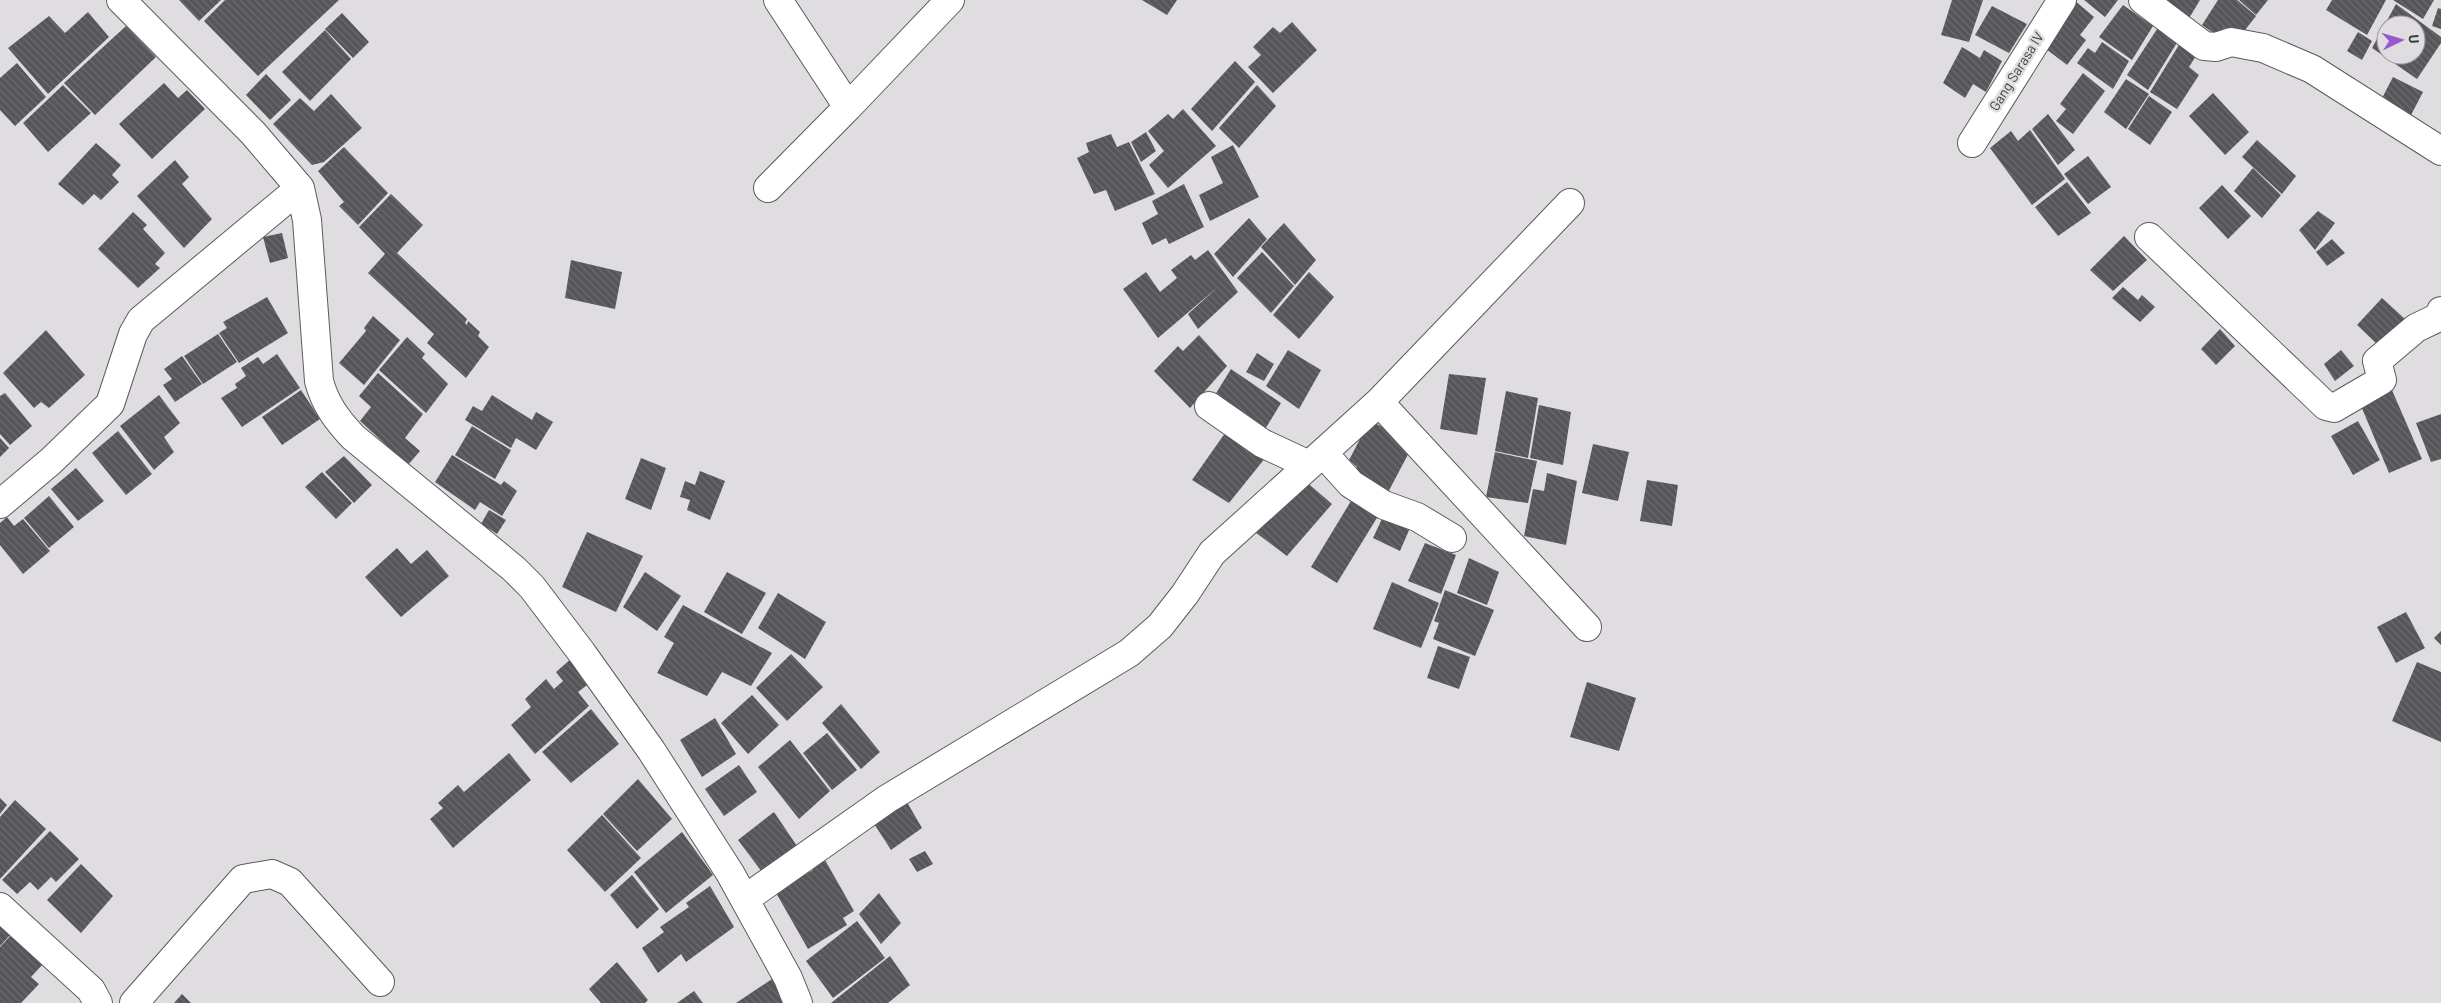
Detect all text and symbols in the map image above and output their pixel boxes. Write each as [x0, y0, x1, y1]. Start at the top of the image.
north arrow [2376, 15, 2426, 65]
street label: Gang Sarasa IV [1985, 29, 2047, 113]
text: U [2406, 34, 2423, 44]

